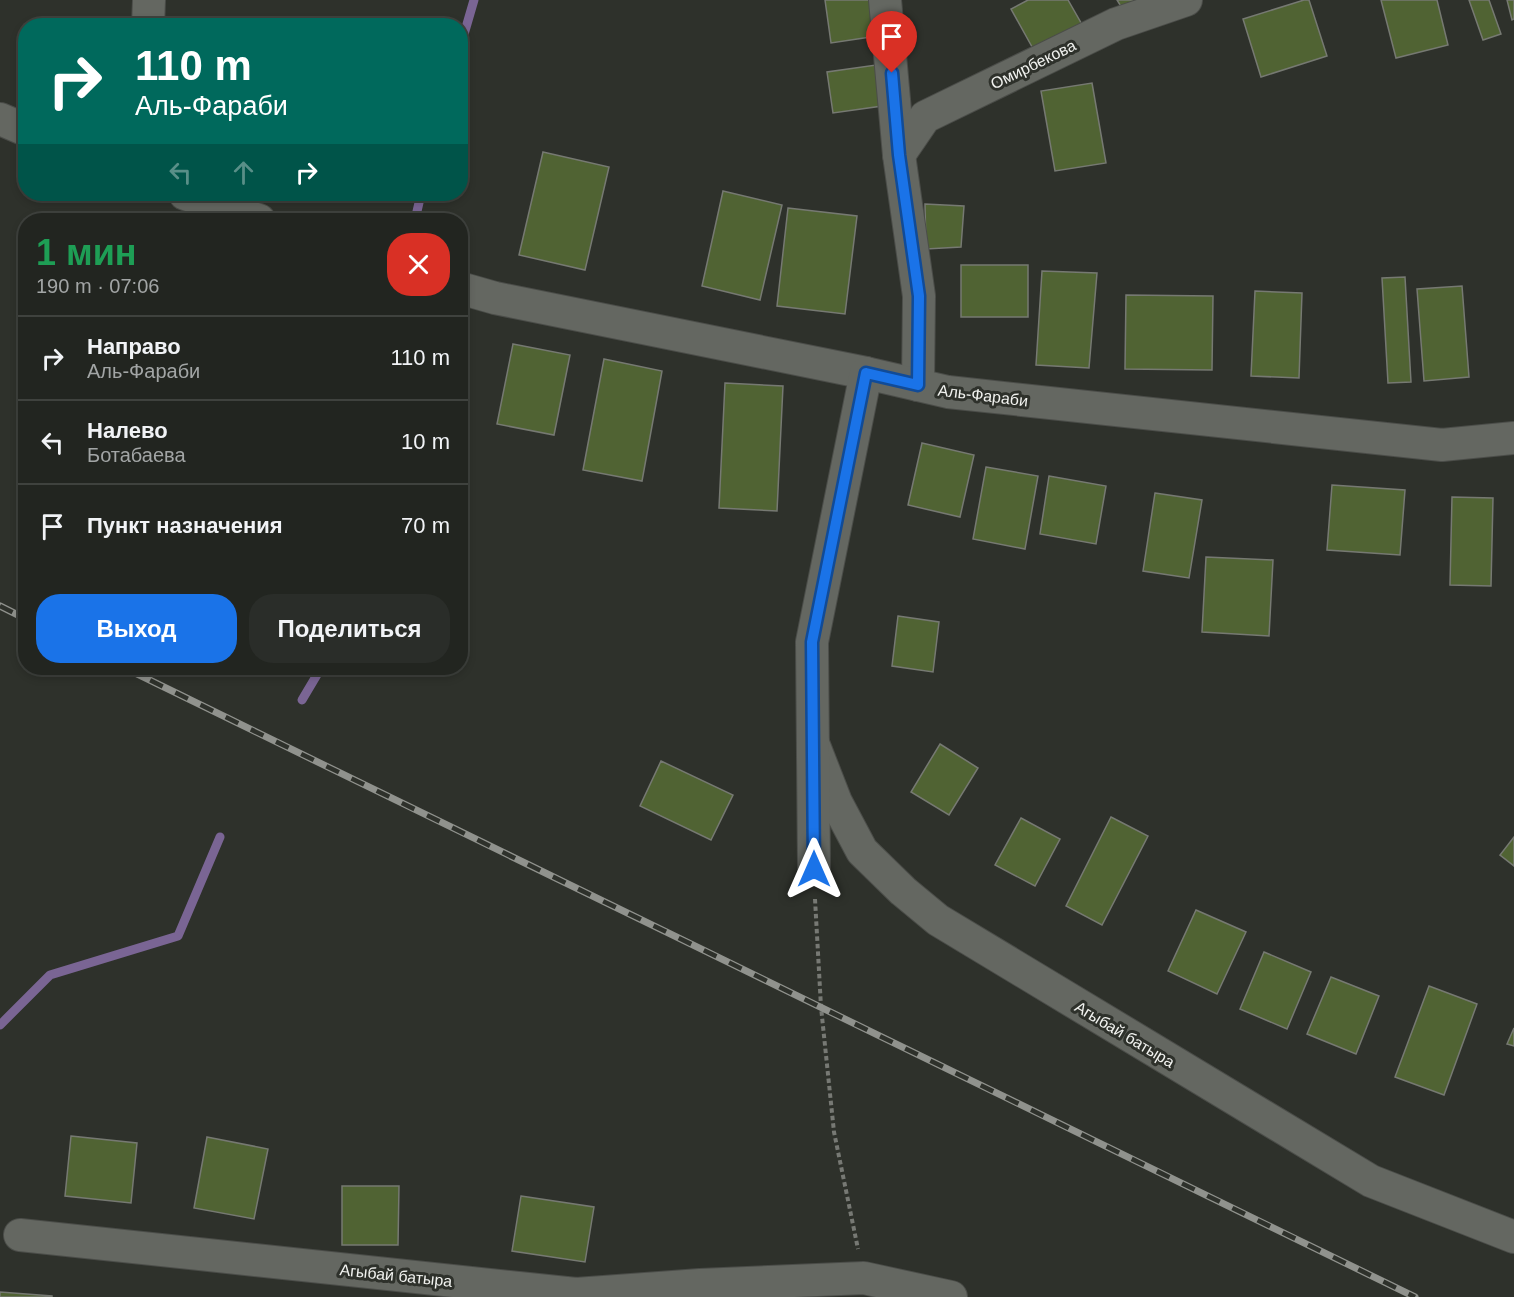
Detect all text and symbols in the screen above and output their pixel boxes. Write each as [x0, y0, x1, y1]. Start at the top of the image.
pin [866, 11, 917, 73]
icon: arrive [875, 20, 908, 53]
street label: Омирбекова [988, 37, 1079, 92]
icon: right [36, 42, 114, 120]
text: 110 m [135, 42, 252, 89]
text: Аль-Фараби [135, 91, 288, 121]
icon: left [164, 156, 197, 189]
icon: ahead [227, 156, 260, 189]
icon: right [290, 156, 323, 189]
text: 1 мин [36, 232, 137, 273]
button: close [387, 233, 450, 296]
text: 190 m · 07:06 [36, 275, 159, 297]
text: Направо [87, 334, 181, 359]
icon: right [36, 342, 69, 375]
text: 110 m [390, 345, 450, 370]
text: Аль-Фараби [87, 360, 200, 382]
street label: Аль-Фараби [937, 382, 1029, 409]
text: Налево [87, 418, 168, 443]
icon: left [36, 426, 69, 459]
text: 10 m [401, 429, 450, 454]
text: Ботабаева [87, 444, 186, 466]
icon: arrive [36, 510, 69, 543]
text: Пункт назначения [87, 513, 283, 538]
text: 70 m [401, 513, 450, 538]
button: Выход [36, 594, 237, 663]
button: Поделиться [249, 594, 450, 663]
position arrow [782, 837, 846, 901]
street label: Агыбай батыра [1072, 998, 1178, 1071]
street label: Агыбай батыра [339, 1261, 453, 1290]

